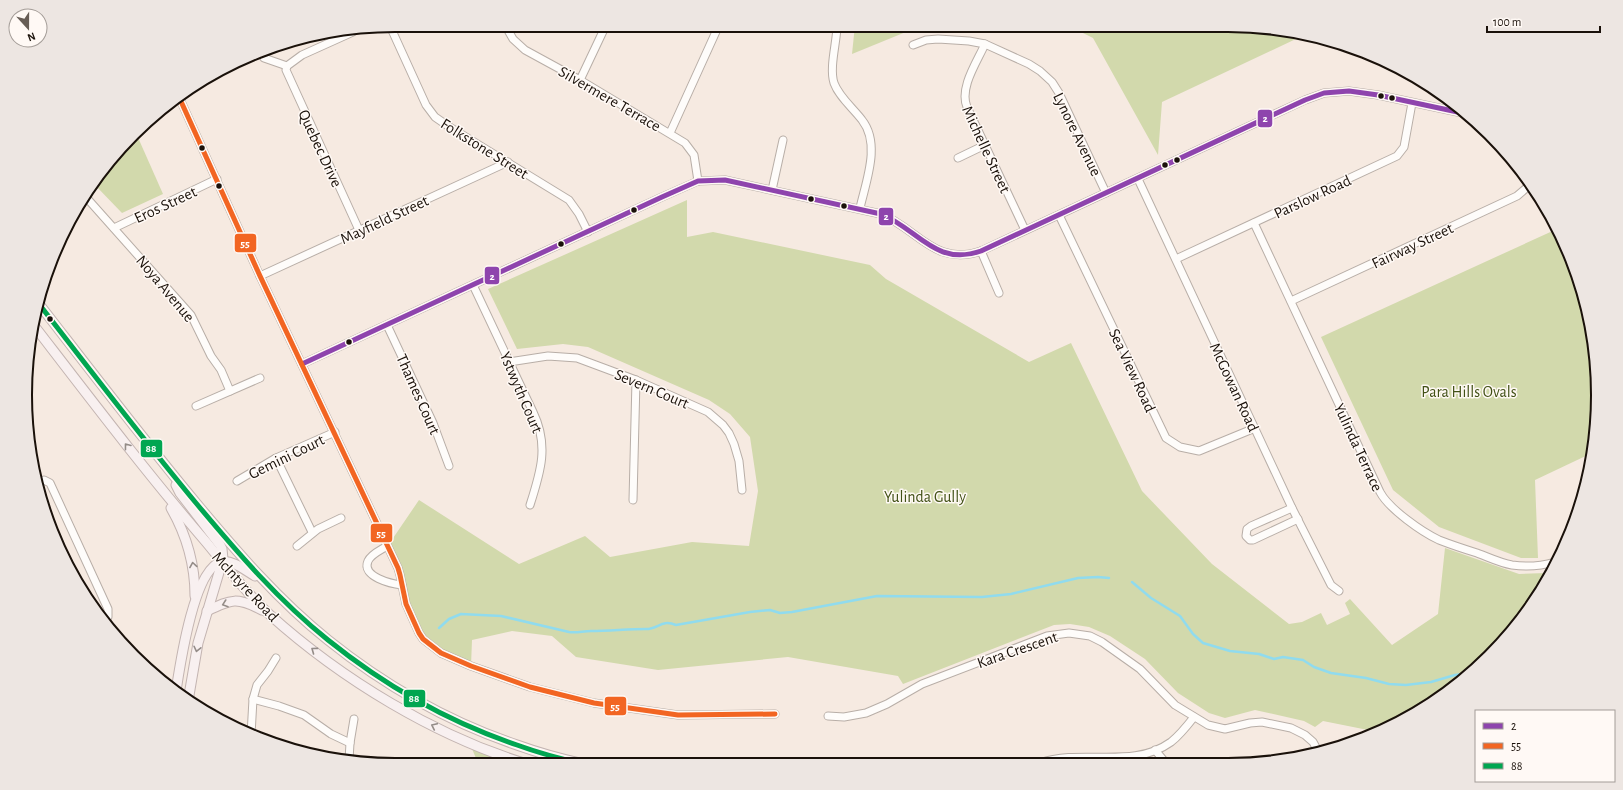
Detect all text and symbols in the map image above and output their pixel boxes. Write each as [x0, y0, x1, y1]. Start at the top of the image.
north arrow [8, 8, 48, 48]
scale bar [1487, 8, 1600, 34]
text: 100 m [1493, 16, 1521, 28]
text: N [26, 30, 37, 43]
street label: Silvermere Terrace [556, 63, 663, 135]
street label: Lynore Avenue [1049, 90, 1104, 179]
unlabelled marker [1376, 91, 1386, 101]
unlabelled marker [1387, 93, 1397, 103]
street label: Michelle Street [959, 103, 1013, 195]
street label: Quebec Drive [294, 107, 345, 190]
line badge: 2 [1257, 109, 1273, 128]
text: 2 [1262, 113, 1268, 124]
street label: Folkstone Street [438, 116, 531, 182]
unlabelled marker [197, 143, 207, 153]
unlabelled marker [1172, 155, 1182, 165]
unlabelled marker [1160, 160, 1170, 170]
street label: Parslow Road [1271, 172, 1353, 222]
unlabelled marker [214, 181, 224, 191]
street label: Eros Street [132, 184, 199, 226]
street label: Mayfield Street [338, 193, 431, 248]
unlabelled marker [806, 194, 816, 204]
unlabelled marker [839, 201, 849, 211]
unlabelled marker [629, 205, 639, 215]
line badge: 2 [878, 207, 894, 226]
text: 2 [883, 211, 889, 222]
street label: Fairway Street [1369, 220, 1456, 273]
line badge: 55 [234, 233, 257, 253]
text: 55 [240, 238, 250, 249]
unlabelled marker [556, 239, 566, 249]
street label: Noya Avenue [132, 252, 198, 326]
line badge: 2 [484, 266, 500, 285]
text: 2 [489, 271, 495, 282]
unlabelled marker [45, 314, 55, 324]
street label: Sea View Road [1106, 326, 1158, 415]
unlabelled marker [344, 337, 354, 347]
street label: McGowan Road [1207, 341, 1262, 434]
street label: Ystwyth Court [496, 349, 545, 436]
street label: Thames Court [393, 352, 443, 437]
street label: Severn Court [612, 366, 691, 412]
park label: Para Hills Ovals [1421, 384, 1517, 400]
street label: Yulinda Terrace [1331, 401, 1385, 494]
street label: Gemini Court [246, 432, 327, 482]
line badge: 88 [140, 439, 163, 458]
one-way arrow [124, 443, 131, 450]
text: 88 [146, 443, 156, 454]
park label: Yulinda Gully [884, 489, 966, 506]
line badge: 55 [370, 523, 393, 543]
text: 55 [376, 528, 386, 539]
street label: McIntyre Road [208, 549, 282, 625]
one-way arrow [189, 562, 197, 568]
one-way arrow [221, 599, 228, 608]
street label: Kara Crescent [975, 629, 1060, 671]
one-way arrow [193, 646, 201, 652]
one-way arrow [311, 648, 318, 655]
line badge: 88 [403, 689, 426, 708]
text: 88 [409, 693, 419, 704]
line badge: 55 [604, 696, 627, 716]
text: 55 [610, 701, 620, 712]
legend [1475, 710, 1615, 782]
text: 2 [1511, 720, 1517, 732]
one-way arrow [430, 723, 438, 731]
text: 55 [1511, 740, 1521, 752]
text: 88 [1511, 760, 1523, 772]

